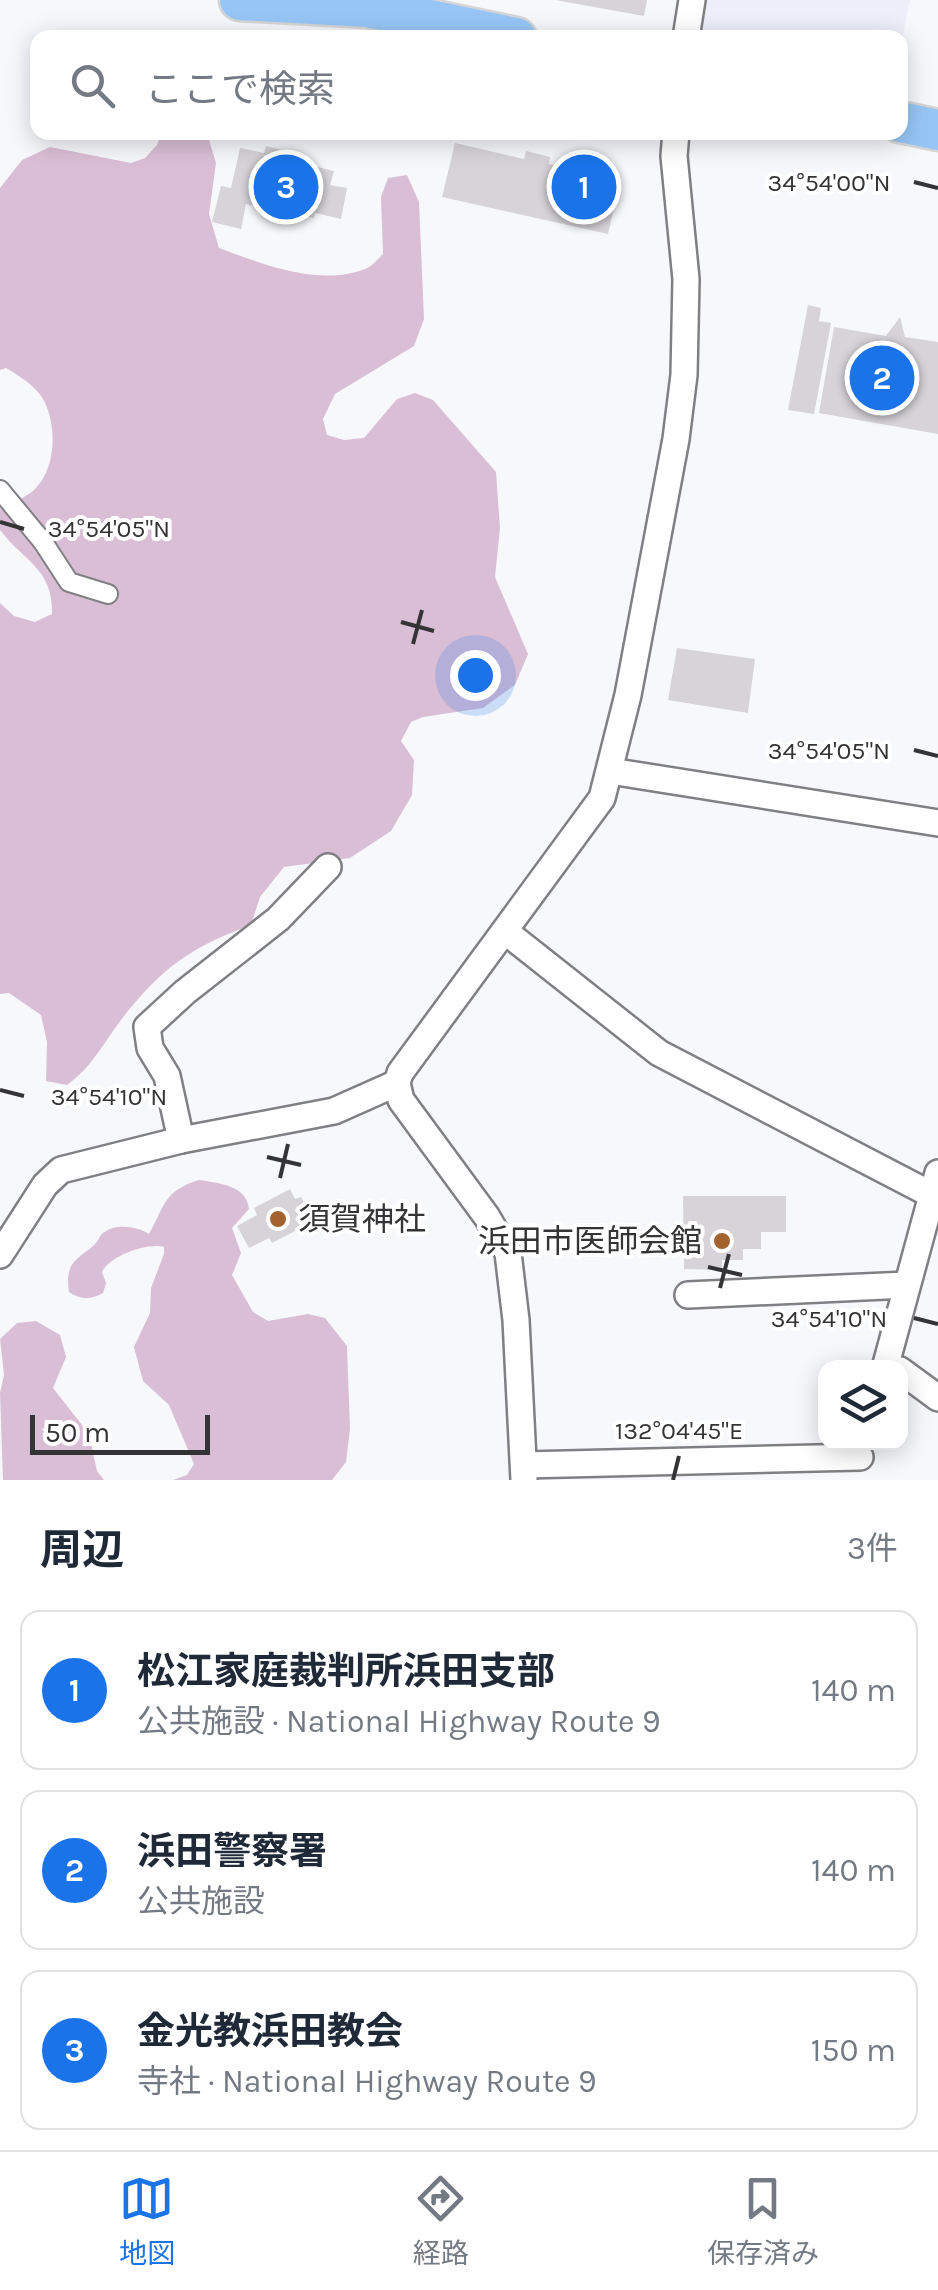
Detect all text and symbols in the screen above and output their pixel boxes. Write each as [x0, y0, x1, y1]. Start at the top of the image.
search box [30, 30, 908, 140]
icon: search [65, 58, 120, 113]
text: ここで検索 [145, 67, 335, 112]
pin: 3 [254, 150, 318, 224]
pin: 1 [552, 150, 616, 224]
text: 34°54'00"N [767, 168, 891, 197]
pin: 2 [850, 340, 914, 416]
text: 34°54'05"N [48, 514, 170, 543]
your location [450, 650, 501, 701]
text: 34°54'05"N [768, 736, 890, 765]
text: 34°54'10"N [51, 1082, 167, 1111]
place label: 須賀神社 [298, 1201, 426, 1238]
marker: 須賀神社 [267, 1208, 289, 1230]
place label: 浜田市医師会館 [478, 1223, 702, 1260]
marker: 浜田市医師会館 [711, 1230, 733, 1252]
text: 34°54'10"N [771, 1304, 887, 1333]
map controls [818, 1360, 908, 1450]
button: layers [818, 1360, 908, 1450]
scale bar [30, 1410, 210, 1454]
text: 50 m [45, 1416, 110, 1449]
text: 132°04'45"E [615, 1416, 743, 1445]
text: 周辺 [40, 1525, 124, 1575]
text: 3件 [847, 1530, 898, 1567]
text: 松江家庭裁判所浜田支部 [137, 1649, 555, 1694]
text: 1 [69, 1672, 80, 1709]
text: 140 m [811, 1672, 896, 1709]
text: 公共施設 · National Highway Route 9 [137, 1703, 661, 1740]
text: 浜田警察署 [137, 1829, 327, 1874]
text: 2 [65, 1852, 84, 1889]
text: 140 m [811, 1852, 896, 1889]
text: 公共施設 [137, 1883, 265, 1920]
text: 金光教浜田教会 [137, 2009, 403, 2054]
text: 3 [65, 2032, 84, 2069]
text: 150 m [811, 2032, 896, 2069]
text: 寺社 · National Highway Route 9 [137, 2063, 597, 2100]
tab: 地図 [119, 2171, 175, 2271]
tab: 経路 [413, 2171, 469, 2271]
tab: 保存済み [707, 2171, 819, 2271]

